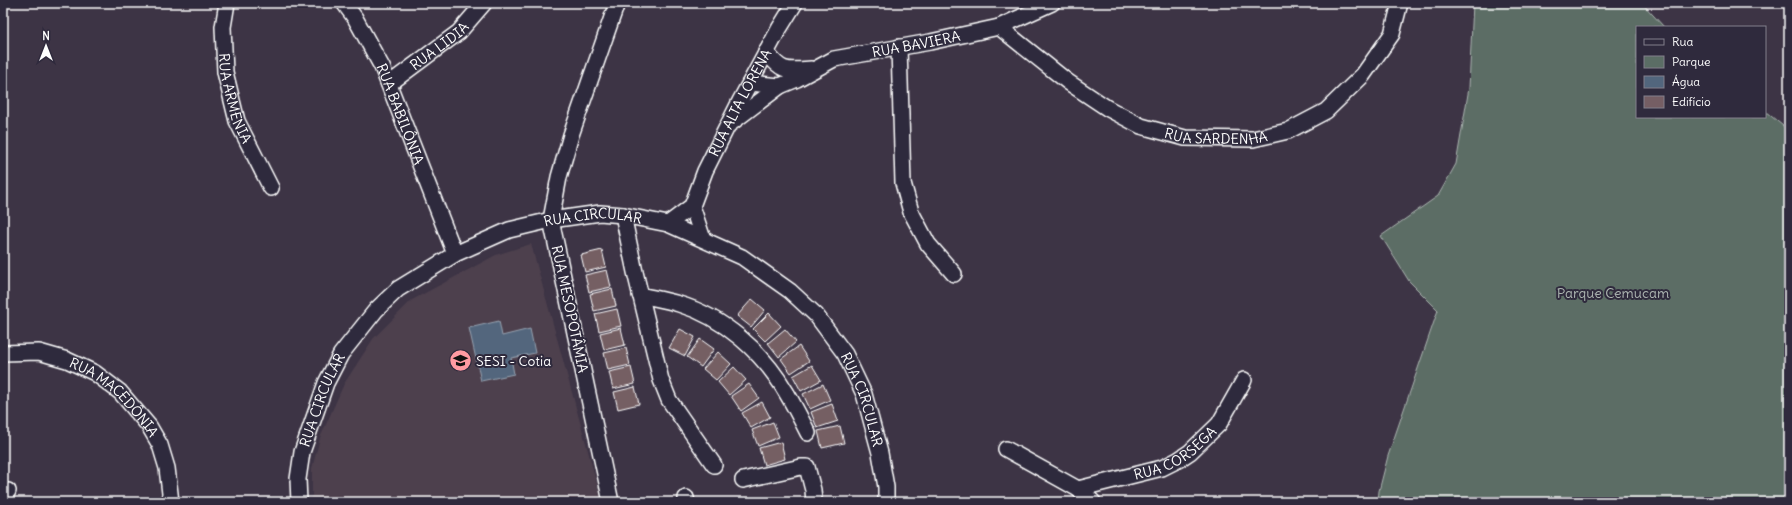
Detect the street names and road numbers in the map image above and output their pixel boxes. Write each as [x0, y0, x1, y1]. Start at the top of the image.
street label: RUA LIDIA [406, 18, 473, 74]
street label: RUA BAVIERA [870, 27, 962, 61]
street label: RUA ALTA LORENA [705, 46, 775, 160]
street label: RUA ARMENIA [215, 53, 256, 146]
street label: RUA BABILÔNIA [373, 61, 428, 167]
street label: RUA SARDENHA [1162, 124, 1269, 149]
street label: RUA CIRCULAR [542, 204, 644, 230]
street label: RUA MESOPOTÂMIA [548, 244, 592, 374]
street label: RUA CIRCULAR [837, 349, 887, 449]
street label: RUA CIRCULAR [295, 350, 349, 449]
street label: RUA MACEDÔNIA [67, 353, 162, 440]
street label: RUA CORSEGA [1132, 422, 1220, 484]

